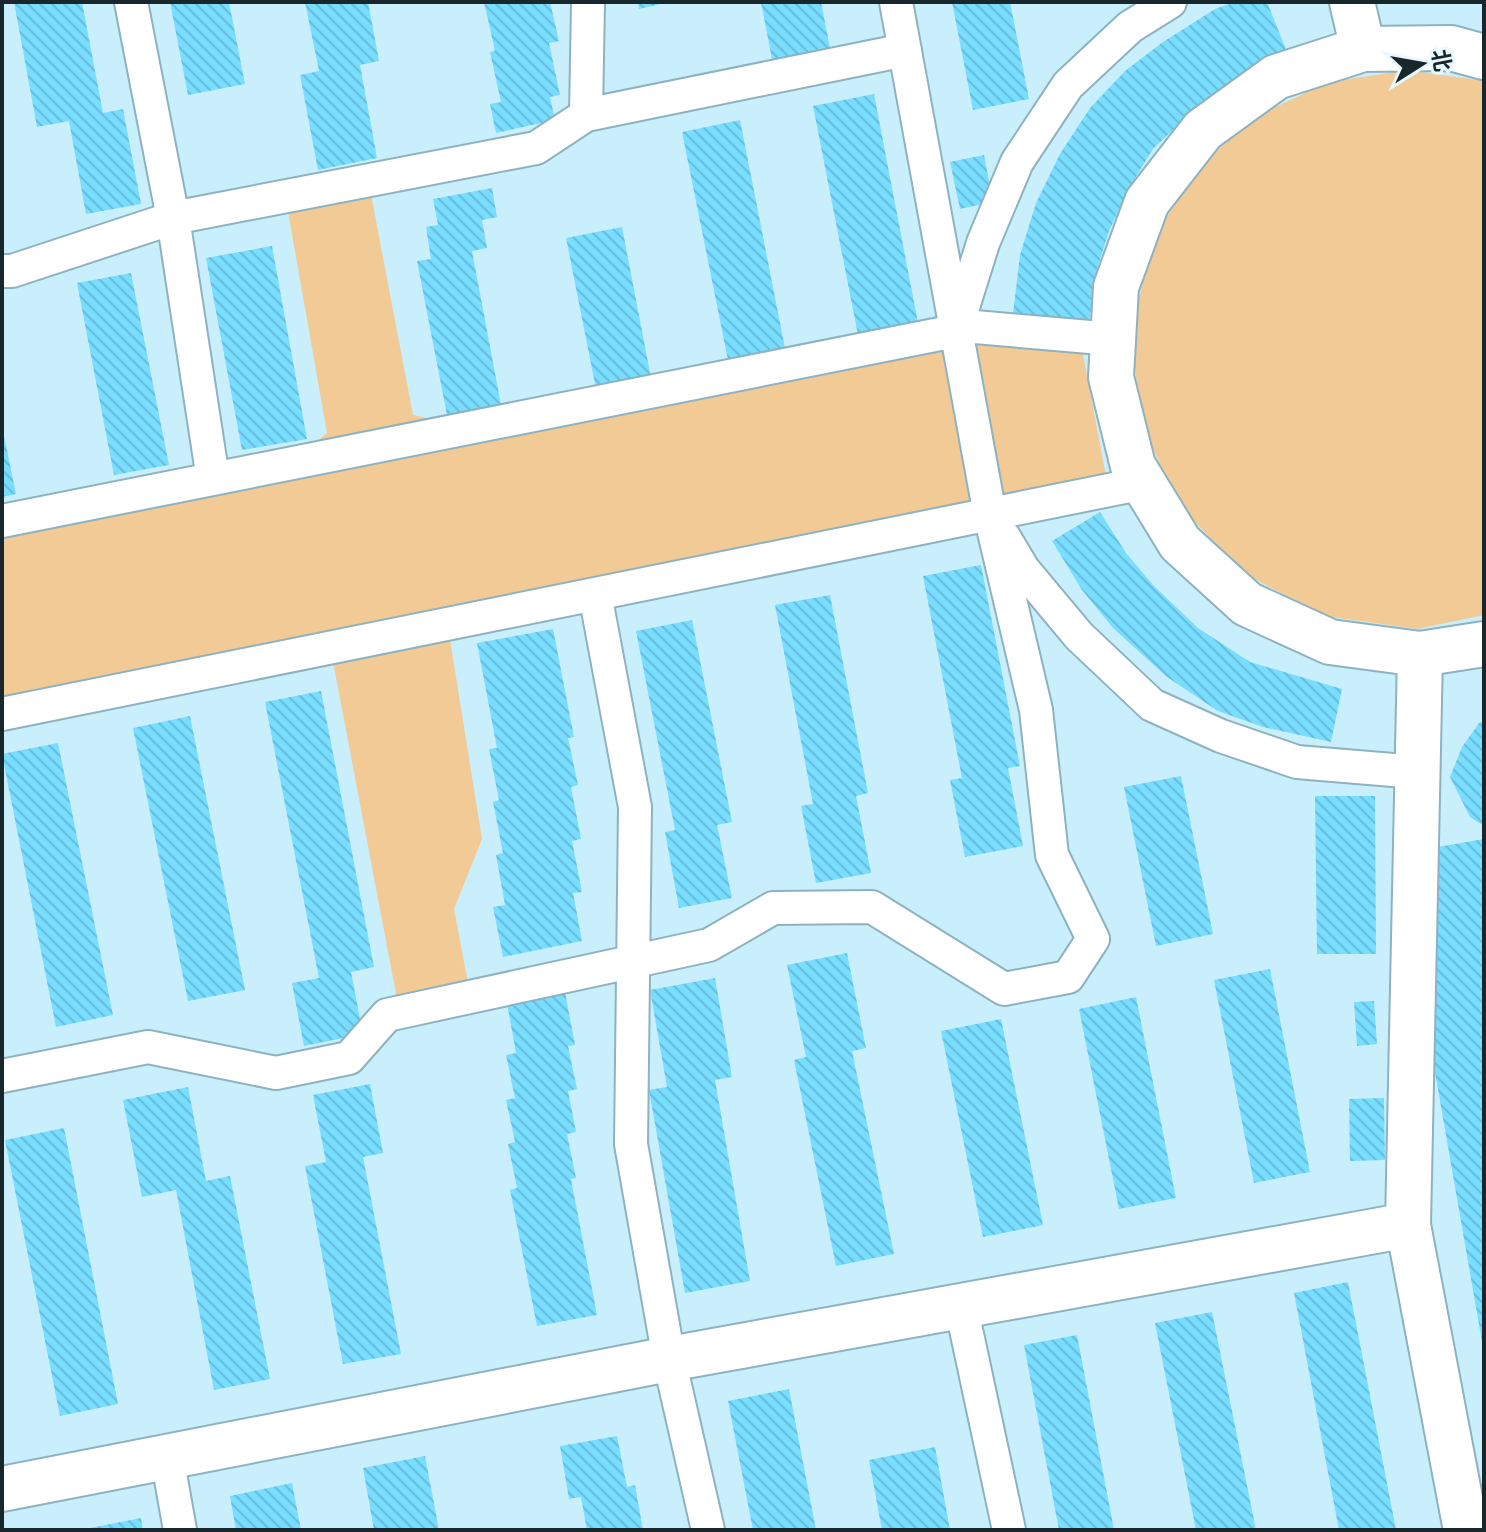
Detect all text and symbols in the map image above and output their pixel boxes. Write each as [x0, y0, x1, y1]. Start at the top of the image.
north arrow [1382, 24, 1462, 104]
text: 北 [1423, 47, 1458, 74]

